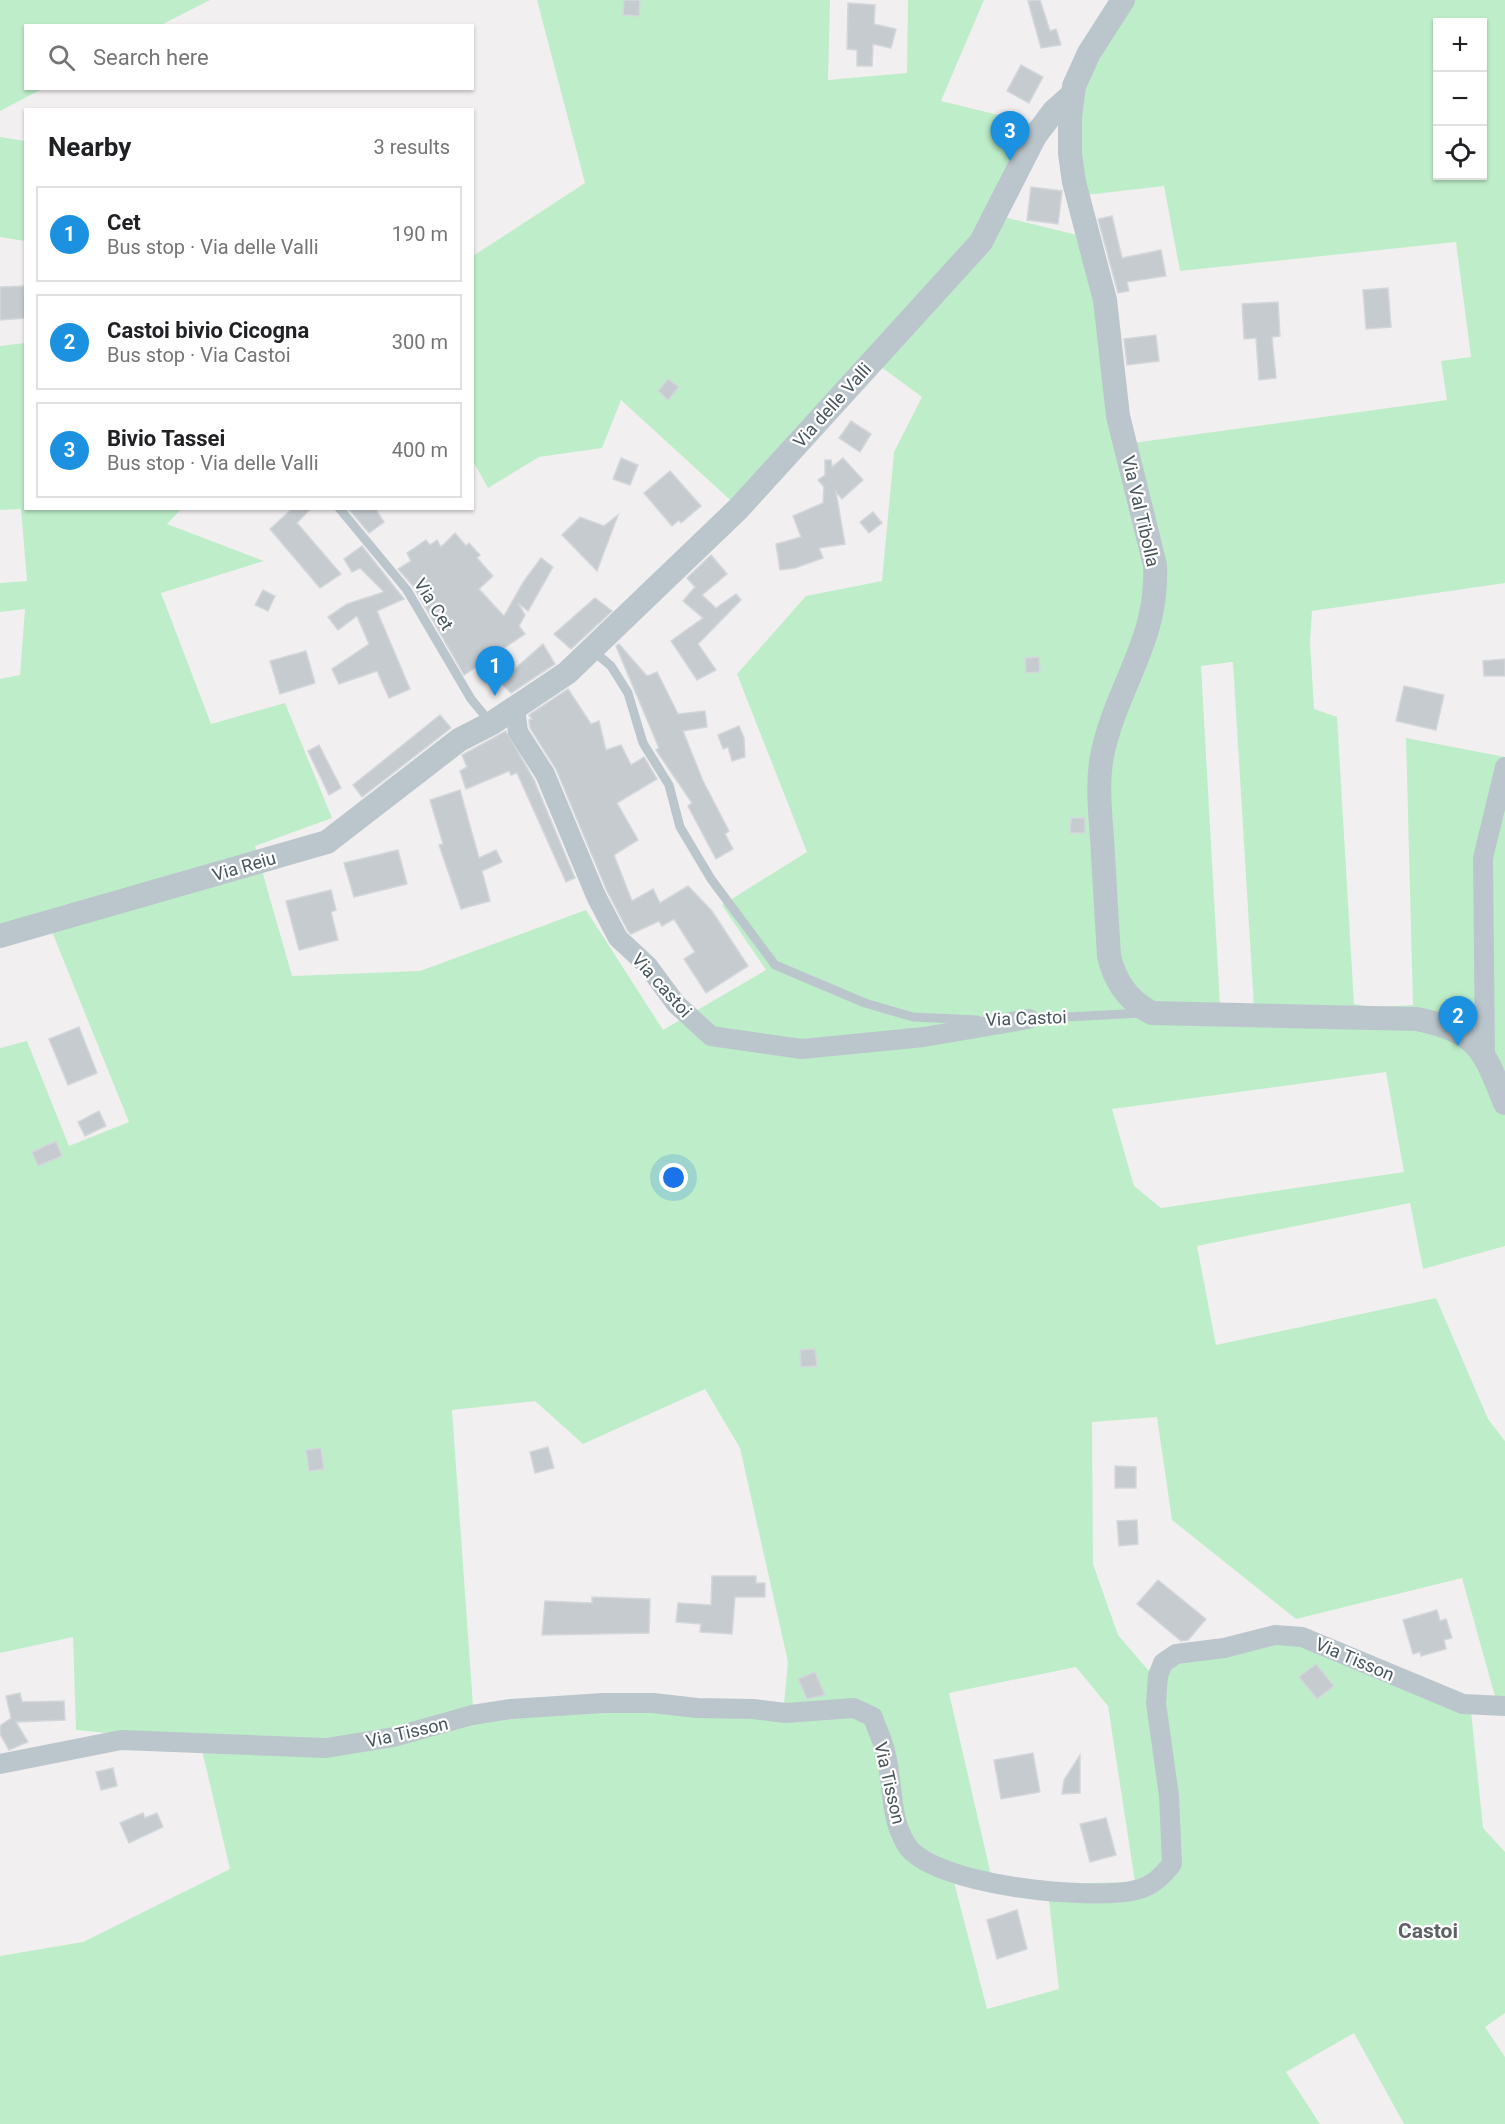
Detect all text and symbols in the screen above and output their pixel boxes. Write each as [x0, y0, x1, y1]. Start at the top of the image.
map controls [1433, 18, 1487, 180]
button: + [1433, 18, 1487, 72]
search box [24, 24, 474, 90]
icon: search [45, 41, 78, 74]
text: Search here [93, 45, 209, 70]
button: − [1433, 72, 1487, 126]
pin: 3 [990, 112, 1030, 161]
button: locate [1433, 126, 1487, 180]
text: Nearby [48, 132, 131, 162]
text: 3 results [374, 135, 450, 159]
text: Cet [107, 210, 141, 235]
text: 1 [64, 222, 75, 246]
text: 190 m [392, 222, 448, 246]
text: Bus stop · Via delle Valli [107, 235, 319, 259]
text: Castoi bivio Cicogna [107, 318, 309, 343]
text: 2 [64, 330, 75, 354]
text: 300 m [392, 330, 448, 354]
text: Bus stop · Via Castoi [107, 343, 291, 367]
street label: Via delle Valli [789, 358, 875, 452]
text: Bivio Tassei [107, 426, 225, 451]
text: 3 [64, 438, 75, 462]
text: 400 m [392, 438, 448, 462]
text: Bus stop · Via delle Valli [107, 451, 319, 475]
street label: Via Val Tibolla [1118, 453, 1164, 569]
street label: Via Cet [410, 574, 458, 634]
pin: 1 [476, 646, 514, 696]
street label: Via Reiu [210, 847, 278, 885]
street label: Via castoi [628, 949, 696, 1021]
pin: 2 [1438, 996, 1478, 1046]
street label: Via Castoi [985, 1006, 1067, 1030]
your location [659, 1163, 688, 1192]
street label: Via Tisson [1312, 1633, 1398, 1685]
street label: Via Tisson [364, 1712, 450, 1752]
street label: Via Tisson [870, 1740, 910, 1826]
district label: Castoi [1398, 1919, 1458, 1943]

